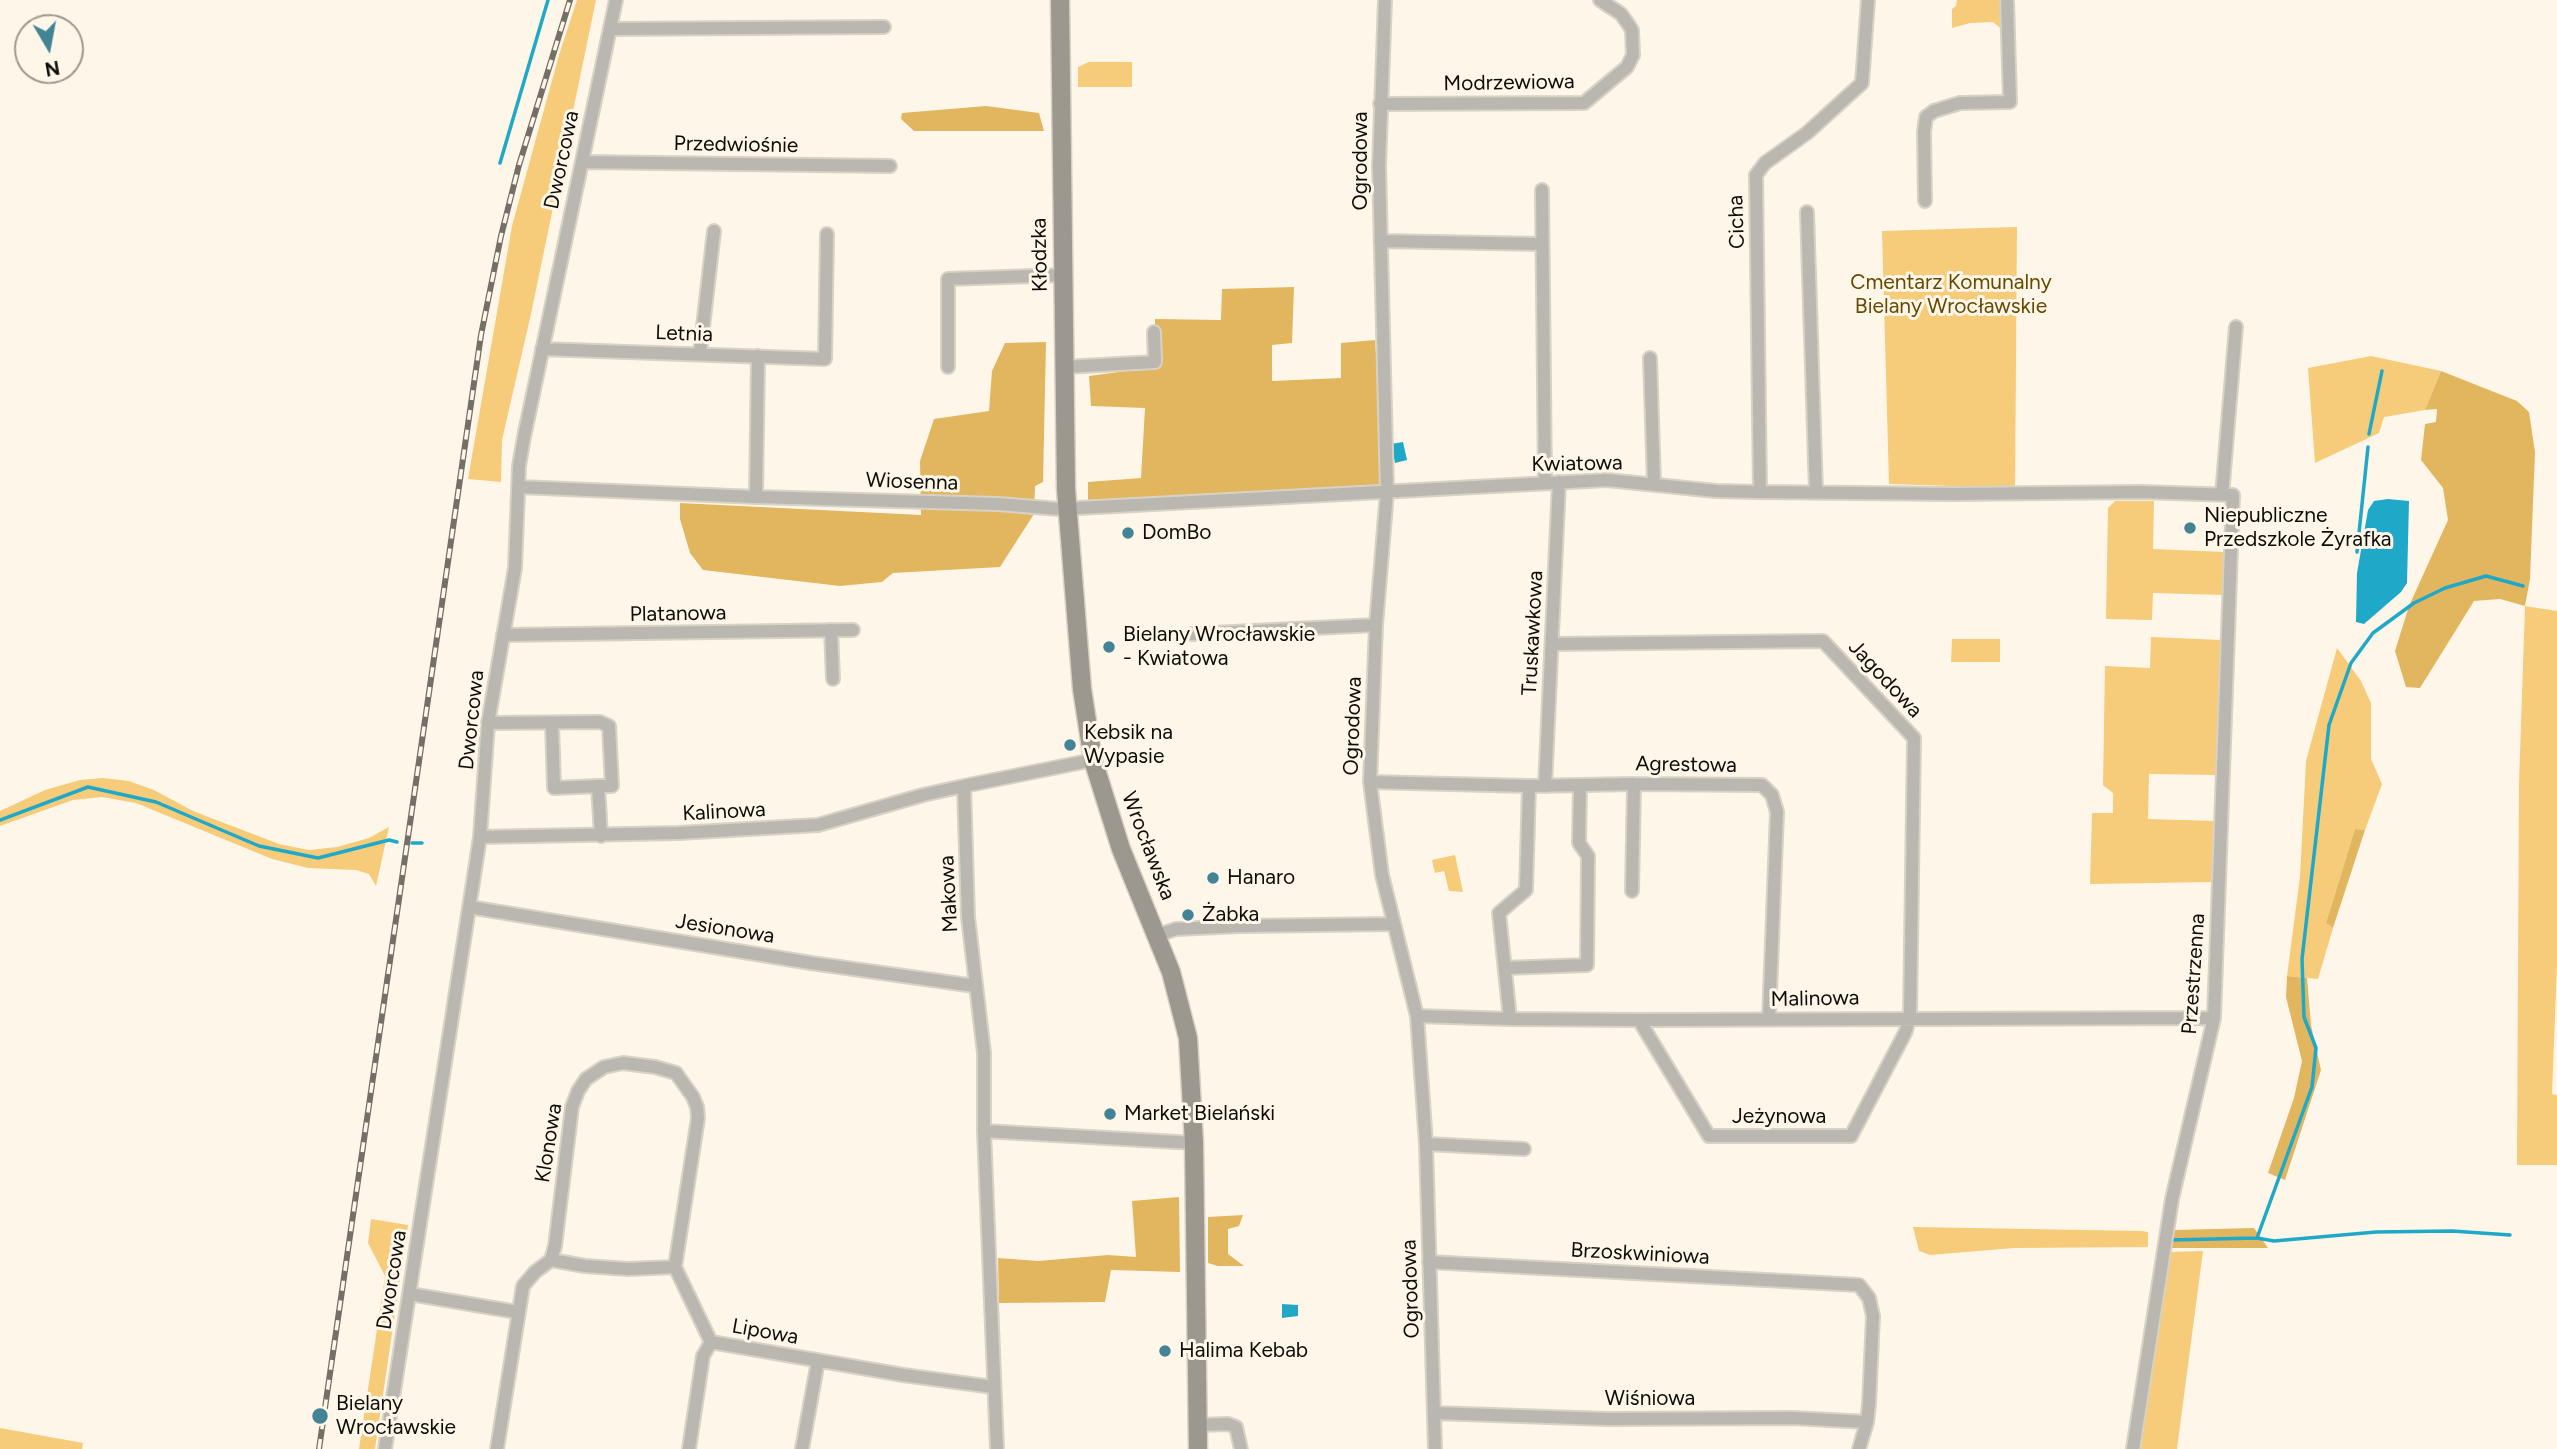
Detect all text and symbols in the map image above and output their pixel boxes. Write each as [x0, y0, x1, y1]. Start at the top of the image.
north arrow [14, 14, 84, 84]
text: N [43, 56, 62, 81]
street label: Modrzewiowa [1443, 69, 1575, 97]
street label: Dworcowa [539, 108, 585, 212]
street label: Ogrodowa [1348, 111, 1374, 211]
street label: Przedwiośnie [673, 131, 799, 159]
street label: Cicha [1723, 195, 1751, 249]
street label: Kłodzka [1027, 218, 1053, 292]
park label: Cmentarz Komunalny Bielany Wrocławskie [1850, 270, 2052, 320]
street label: Letnia [655, 320, 713, 348]
street label: Kwiatowa [1531, 451, 1623, 477]
street label: Wiosenna [865, 468, 959, 496]
place label: Niepubliczne Przedszkole Żyrafka [2204, 503, 2391, 553]
place label: DomBo [1142, 520, 1212, 546]
marker: Niepubliczne Przedszkole Żyrafka [2182, 520, 2198, 536]
marker: DomBo [1120, 525, 1136, 541]
street label: Truskawkowa [1517, 570, 1549, 696]
street label: Platanowa [629, 601, 727, 627]
place label: Bielany Wrocławskie - Kwiatowa [1123, 622, 1315, 672]
street label: Jagodowa [1843, 635, 1927, 723]
marker: Bielany Wrocławskie - Kwiatowa [1101, 639, 1117, 655]
street label: Dworcowa [454, 669, 490, 771]
street label: Ogrodowa [1339, 676, 1367, 776]
place label: Kebsik na Wypasie [1084, 720, 1173, 770]
marker: Kebsik na Wypasie [1062, 737, 1078, 753]
street label: Agrestowa [1635, 752, 1737, 778]
street label: Wrocławska [1116, 788, 1180, 904]
street label: Kalinowa [682, 797, 766, 827]
street label: Makowa [934, 855, 964, 933]
place label: Hanaro [1227, 865, 1295, 891]
marker: Hanaro [1205, 870, 1221, 886]
place label: Żabka [1202, 902, 1259, 928]
marker: Żabka [1180, 907, 1196, 923]
street label: Jesionowa [674, 909, 776, 949]
street label: Przestrzenna [2177, 912, 2211, 1036]
street label: Malinowa [1771, 986, 1859, 1012]
street label: Klonowa [530, 1101, 568, 1185]
place label: Market Bielański [1124, 1101, 1275, 1127]
street label: Jeżynowa [1732, 1104, 1826, 1130]
marker: Market Bielański [1102, 1106, 1118, 1122]
street label: Dworcowa [372, 1229, 412, 1331]
street label: Brzoskwiniowa [1570, 1238, 1710, 1270]
street label: Ogrodowa [1397, 1239, 1425, 1339]
street label: Lipowa [730, 1314, 800, 1350]
place label: Halima Kebab [1179, 1338, 1308, 1364]
marker: Halima Kebab [1157, 1343, 1173, 1359]
street label: Wiśniowa [1605, 1386, 1695, 1412]
place label: Bielany Wrocławskie [336, 1391, 456, 1441]
marker: Bielany Wrocławskie [310, 1406, 330, 1426]

